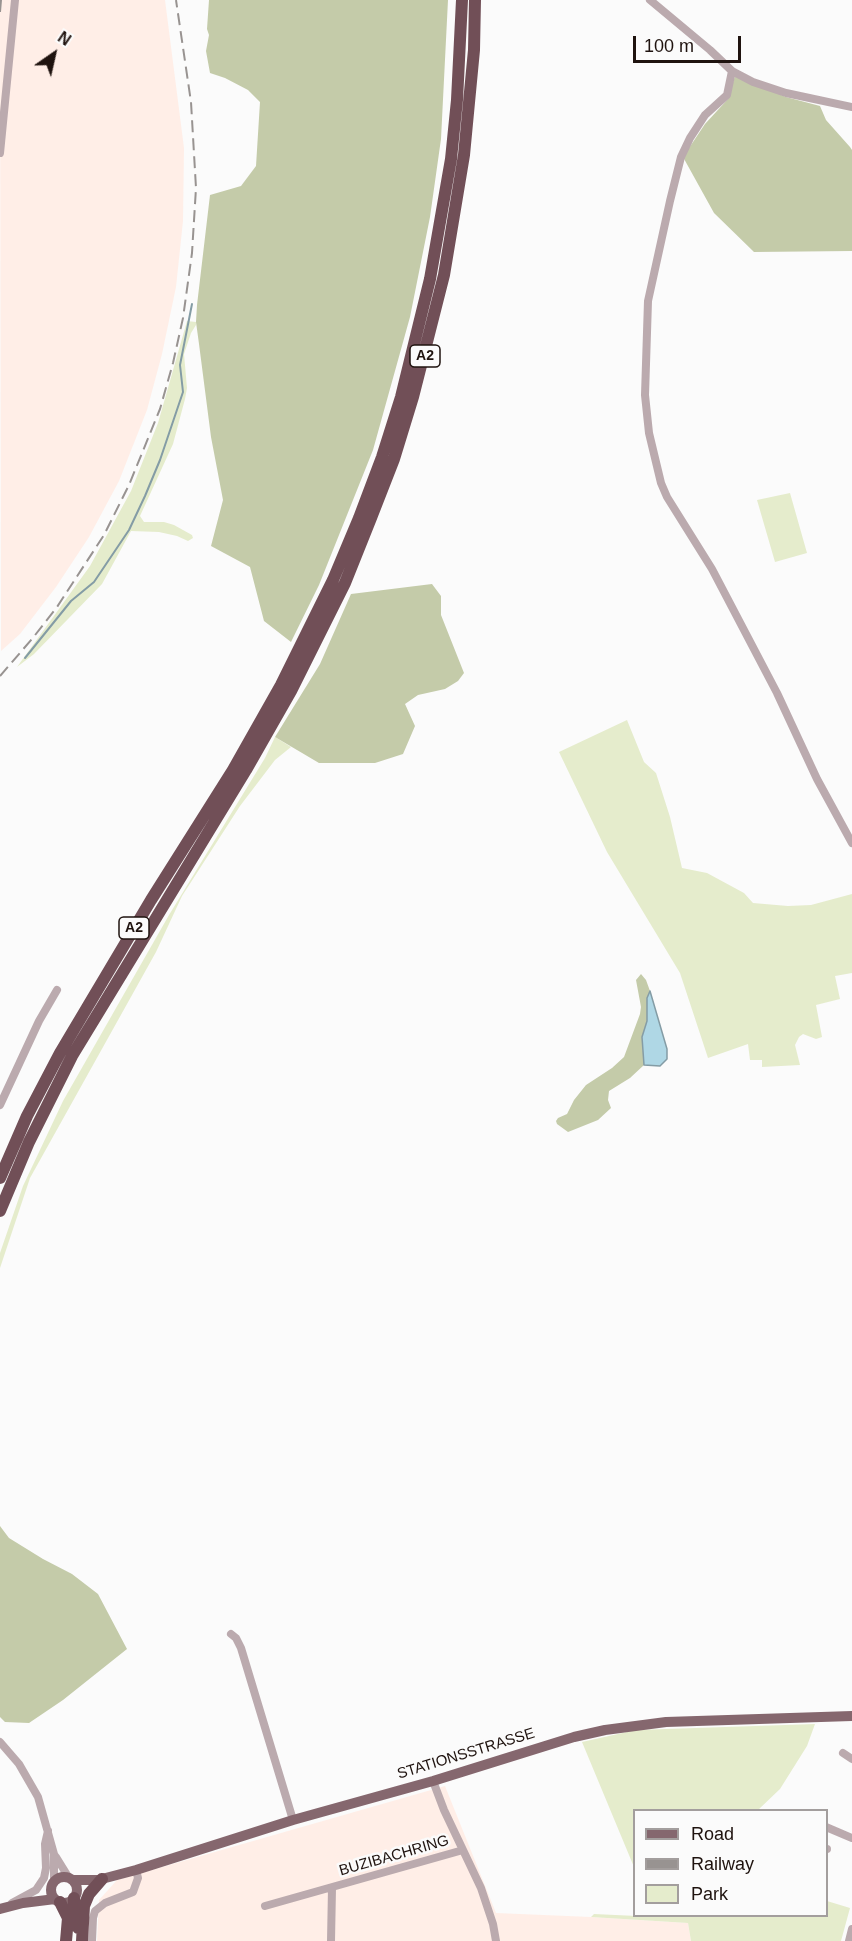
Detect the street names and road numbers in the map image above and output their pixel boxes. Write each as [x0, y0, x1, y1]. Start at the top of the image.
road number: A2 [410, 345, 440, 367]
road number: A2 [119, 917, 149, 939]
street label: STATIONSSTRASSE [395, 1725, 537, 1783]
street label: BUZIBACHRING [337, 1832, 451, 1880]

